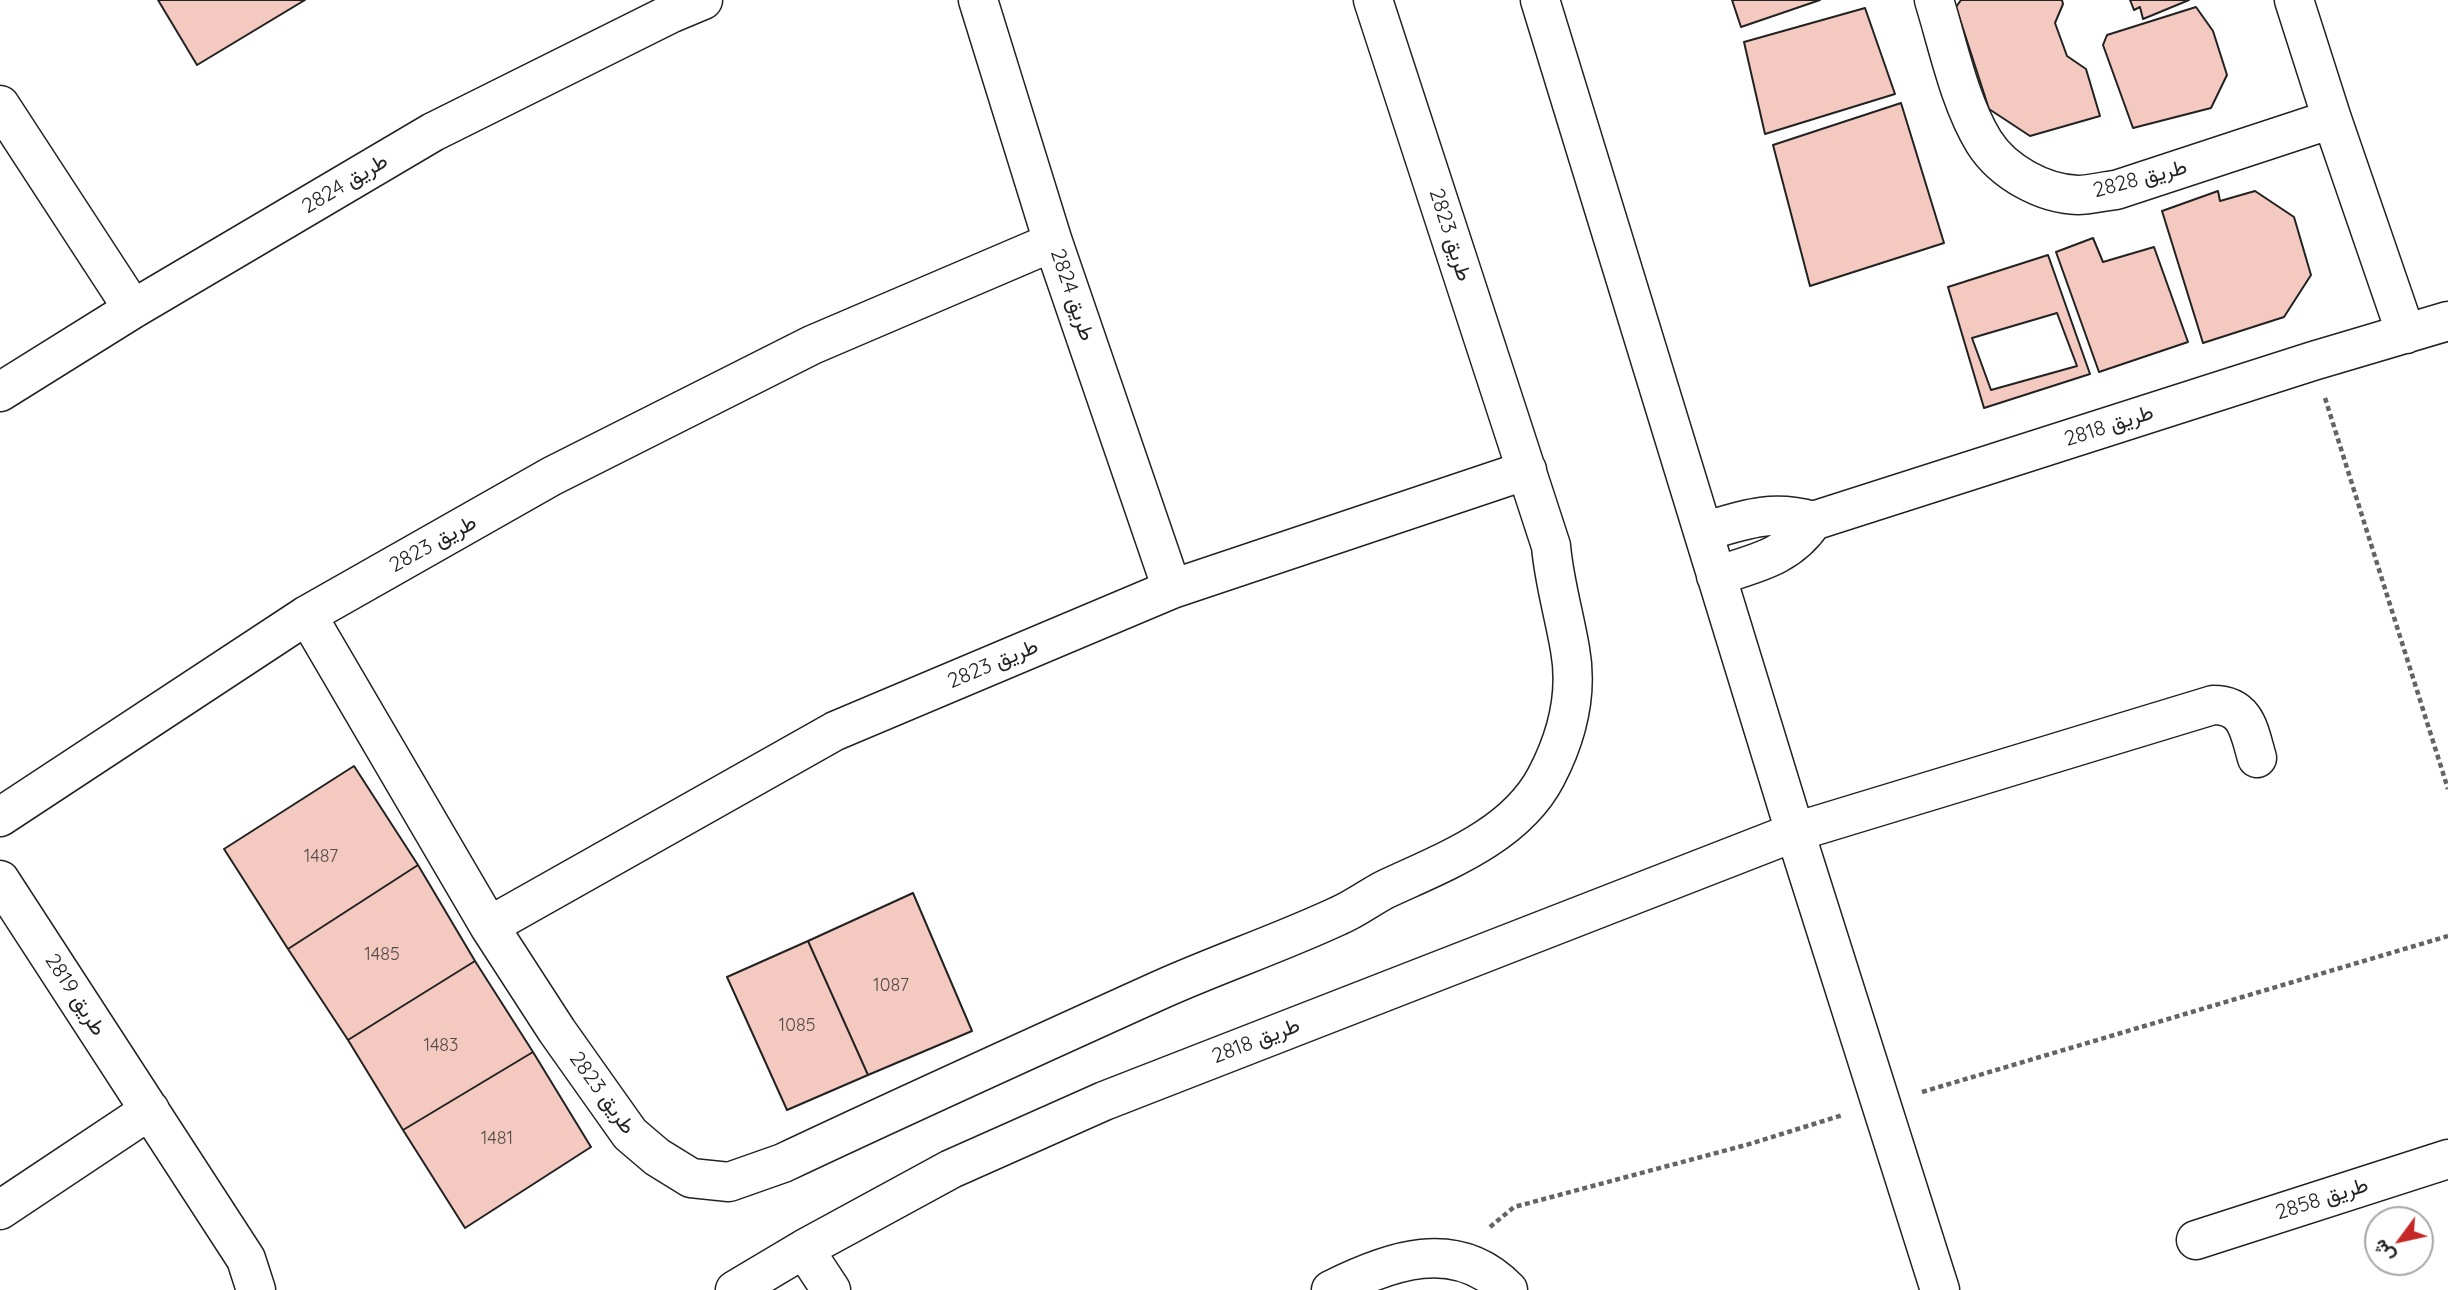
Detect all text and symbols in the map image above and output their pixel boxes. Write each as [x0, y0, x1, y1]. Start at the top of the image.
street label: طريق 2824 [298, 149, 392, 219]
street label: طريق 2828 [2090, 154, 2190, 204]
street label: طريق 2823 [1423, 186, 1477, 284]
street label: طريق 2824 [1045, 246, 1099, 344]
street label: طريق 2818 [2061, 400, 2157, 452]
street label: طريق 2823 [385, 510, 481, 578]
street label: طريق 2823 [944, 634, 1042, 694]
house number: 1487 [304, 846, 338, 868]
house number: 1485 [364, 944, 400, 966]
street label: طريق 2819 [39, 949, 111, 1041]
house number: 1087 [873, 975, 909, 997]
street label: طريق 2818 [1208, 1013, 1304, 1069]
house number: 1085 [779, 1015, 815, 1037]
house number: 1483 [423, 1035, 459, 1057]
street label: طريق 2823 [564, 1047, 640, 1139]
house number: 1481 [481, 1128, 513, 1150]
street label: طريق 2858 [2272, 1172, 2372, 1226]
north arrow [2364, 1206, 2434, 1276]
text: ش [2367, 1235, 2399, 1267]

